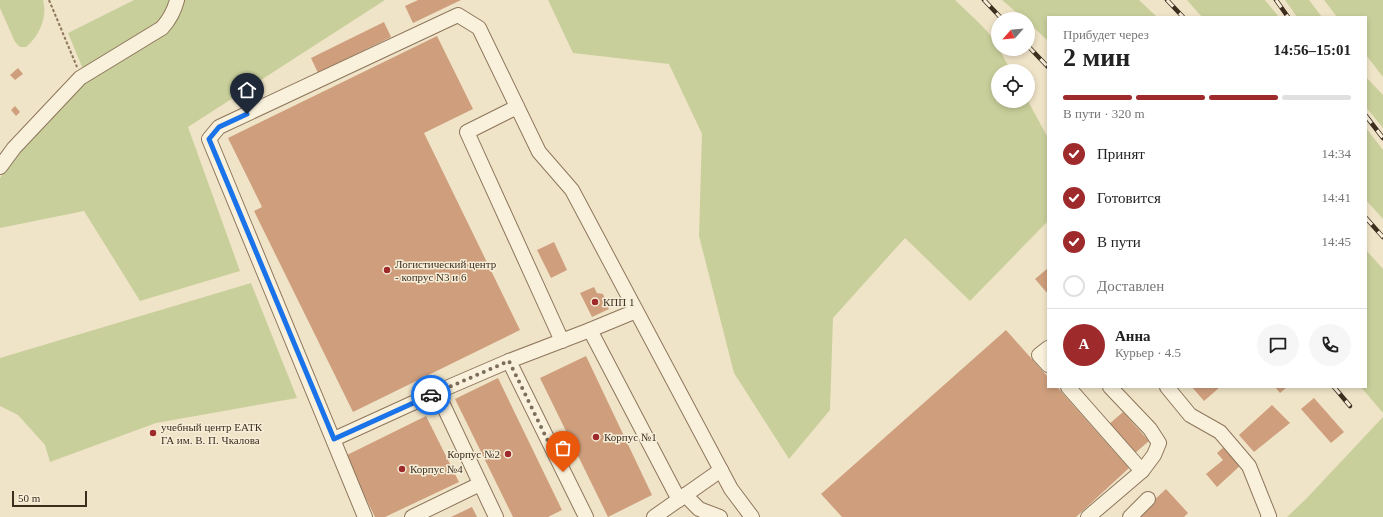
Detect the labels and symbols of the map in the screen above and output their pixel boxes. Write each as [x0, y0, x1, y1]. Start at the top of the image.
north arrow [991, 12, 1035, 56]
pin [230, 73, 264, 114]
place label: Логистический центр - копрус N3 и 6 [395, 258, 497, 283]
marker: Логистический центр - копрус N3 и 6 [382, 265, 392, 275]
place label: КПП 1 [603, 296, 634, 308]
marker: КПП 1 [590, 297, 600, 307]
courier [411, 375, 451, 415]
place label: учебный центр ЕАТК ГА им. В. П. Чкалова [161, 421, 263, 446]
marker: учебный центр ЕАТК ГА им. В. П. Чкалова [148, 428, 158, 438]
pin [546, 431, 580, 472]
place label: Корпус №1 [604, 431, 657, 443]
marker: Корпус №1 [591, 432, 601, 442]
place label: Корпус №2 [447, 448, 500, 460]
marker: Корпус №2 [503, 449, 513, 459]
place label: Корпус №4 [410, 463, 463, 475]
marker: Корпус №4 [397, 464, 407, 474]
scale bar [12, 489, 87, 508]

